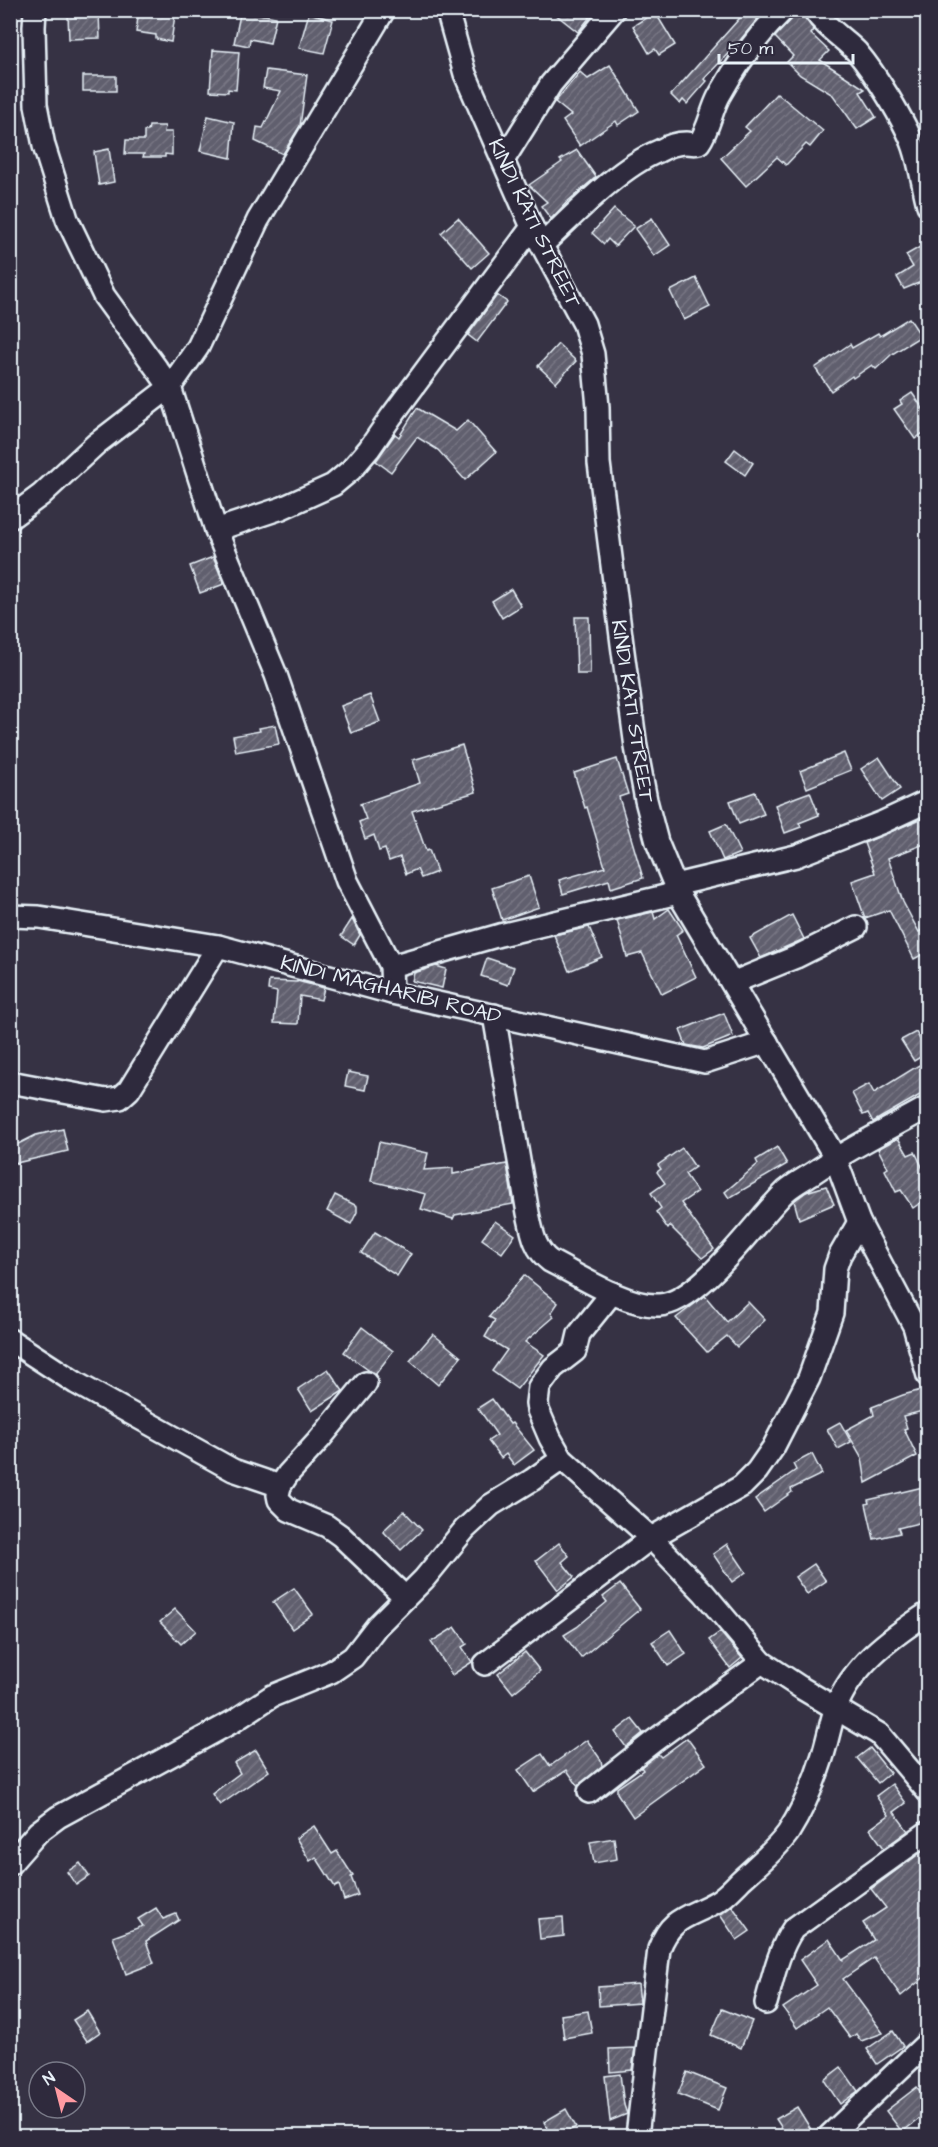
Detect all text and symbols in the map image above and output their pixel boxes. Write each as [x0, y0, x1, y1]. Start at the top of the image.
scale bar [719, 27, 852, 65]
text: 50 m [728, 36, 773, 61]
street label: KINDI KATI STREET [481, 134, 588, 313]
street label: KINDI KATI STREET [604, 618, 661, 805]
street label: KINDI MAGHARIBI ROAD [277, 948, 505, 1031]
north arrow [27, 2060, 87, 2120]
text: N [39, 2067, 59, 2090]

